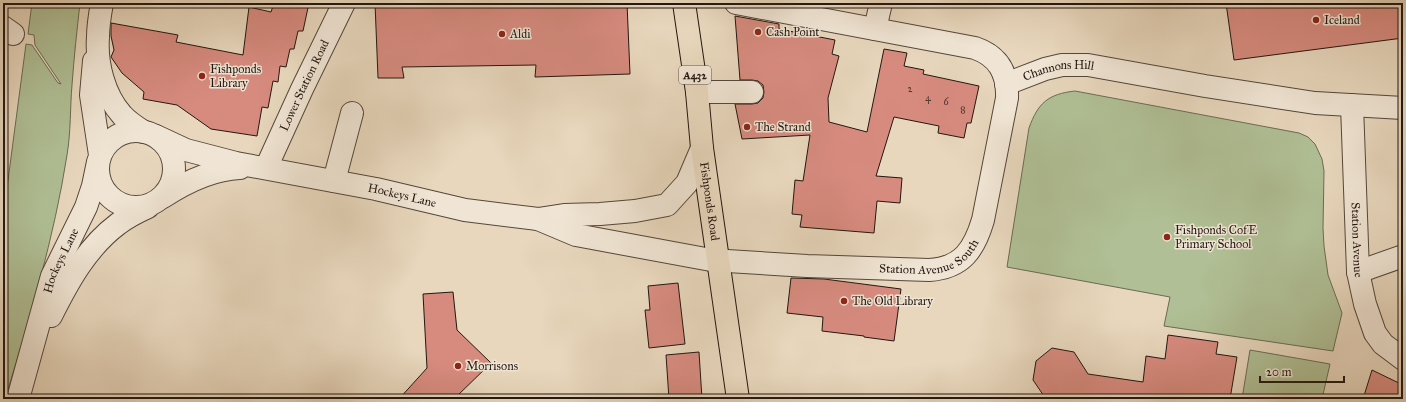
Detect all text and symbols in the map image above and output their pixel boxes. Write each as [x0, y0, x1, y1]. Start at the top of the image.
place label: Iceland [1324, 13, 1360, 27]
marker: Iceland [1311, 15, 1321, 25]
place label: Cash Point [766, 25, 820, 39]
place label: Aldi [509, 27, 531, 41]
marker: Cash Point [753, 27, 763, 37]
marker: Aldi [497, 29, 507, 39]
street label: Lower Station Road [277, 38, 332, 133]
street label: Channons Hill [1021, 58, 1096, 84]
place label: Fishponds Library [210, 62, 261, 90]
road number: A432 [679, 66, 711, 84]
marker: Fishponds Library [197, 71, 207, 81]
house number: 2 [908, 83, 913, 95]
house number: 4 [925, 92, 931, 104]
house number: 6 [943, 96, 949, 108]
house number: 8 [960, 104, 966, 116]
place label: The Strand [755, 120, 811, 134]
marker: The Strand [742, 122, 752, 132]
street label: Fishponds Road [697, 161, 722, 242]
street label: Hockeys Lane [367, 181, 438, 210]
street label: Station Avenue [1349, 202, 1366, 279]
place label: Fishponds CofE Primary School [1175, 223, 1258, 251]
street label: Hockeys Lane [41, 226, 81, 295]
marker: Fishponds CofE Primary School [1162, 232, 1172, 242]
street label: Station Avenue South [879, 237, 982, 277]
place label: The Old Library [852, 294, 933, 308]
marker: The Old Library [839, 296, 849, 306]
scale bar [1260, 358, 1344, 384]
place label: Morrisons [466, 359, 518, 373]
marker: Morrisons [453, 361, 463, 371]
text: 20 m [1266, 365, 1292, 379]

